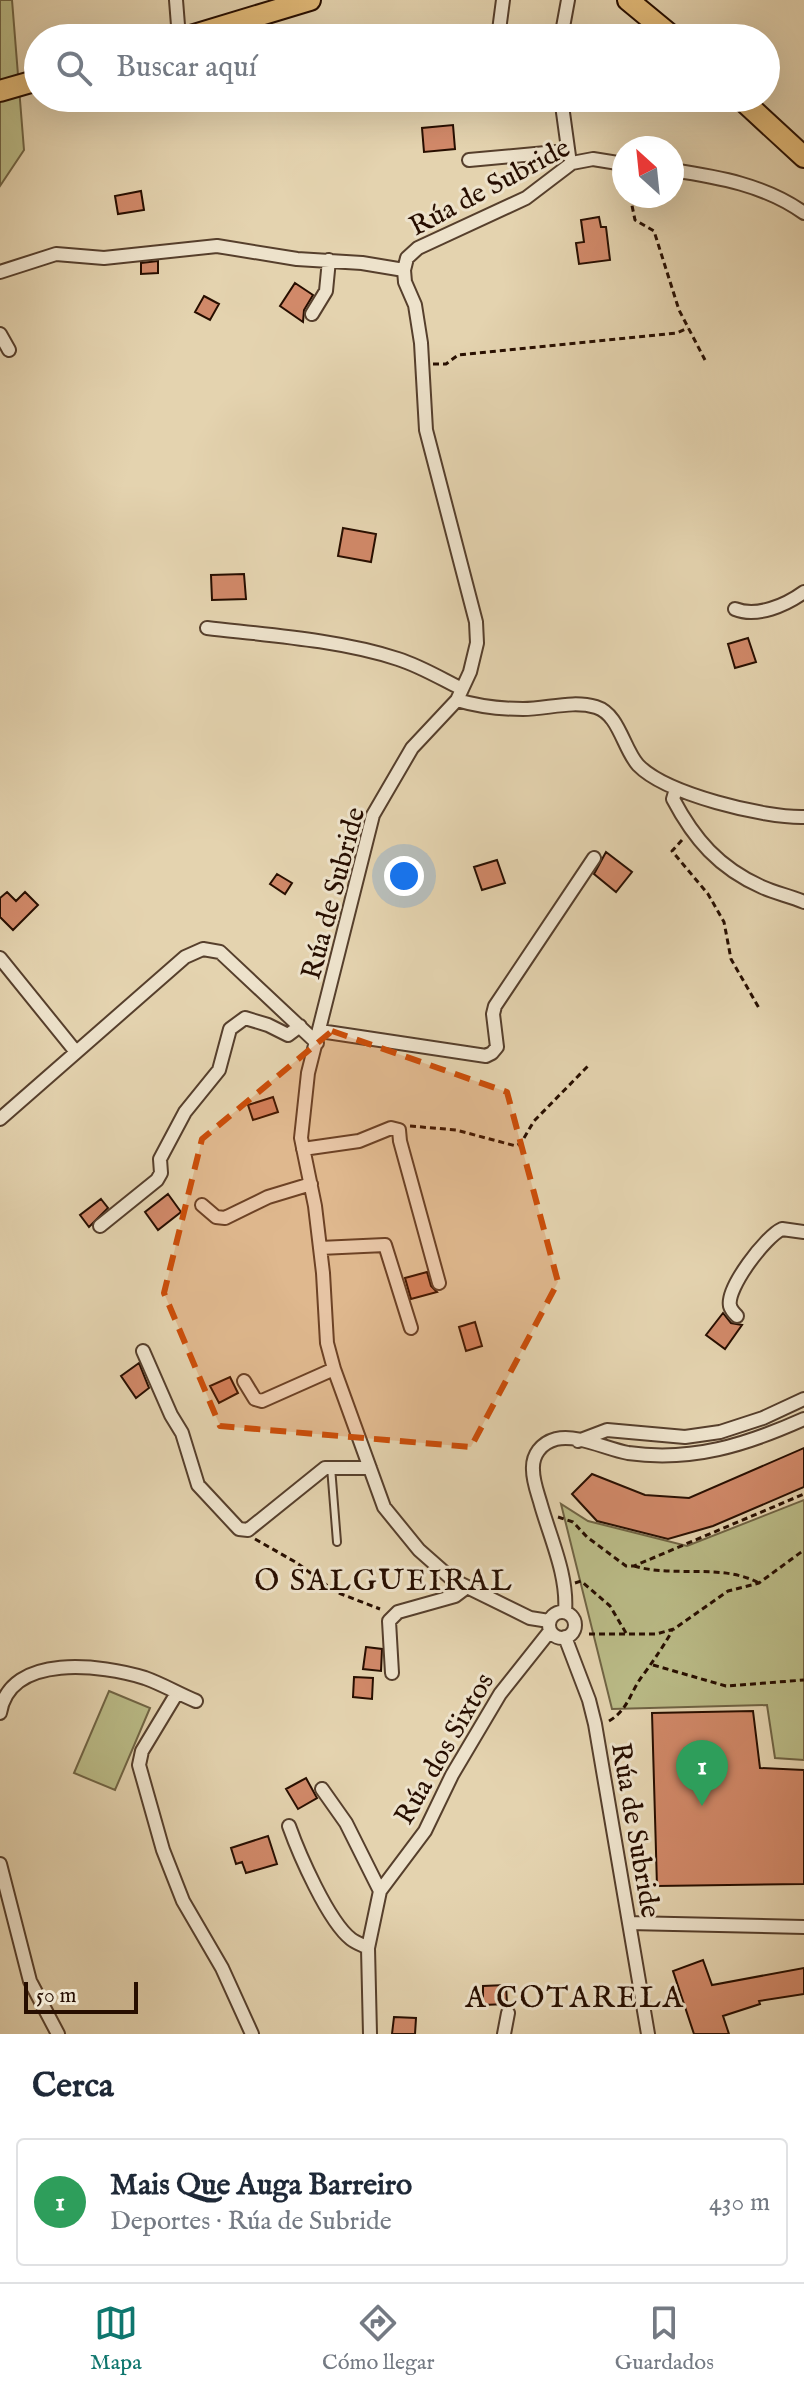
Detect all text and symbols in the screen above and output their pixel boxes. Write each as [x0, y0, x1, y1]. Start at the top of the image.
search box [24, 24, 780, 112]
icon: search [52, 46, 96, 90]
text: Buscar aquí [116, 49, 257, 87]
street label: Rúa de Subride [404, 131, 577, 245]
north arrow [612, 136, 684, 208]
street label: Rúa de Subride [295, 804, 374, 984]
your location [384, 856, 424, 896]
district label: O SALGUEIRAL [254, 1563, 514, 1601]
street label: Rúa dos Sixtos [388, 1667, 503, 1832]
street label: Rúa de Subride [602, 1740, 667, 1921]
pin: 1 [676, 1740, 728, 1806]
scale bar [24, 1978, 138, 2014]
district label: A COTARELA [464, 1980, 685, 2018]
text: 50 m [36, 1982, 77, 2010]
text: Cerca [32, 2065, 114, 2108]
text: Mais Que Auga Barreiro [110, 2167, 412, 2205]
text: 1 [55, 2186, 65, 2219]
text: 430 m [709, 2186, 770, 2219]
text: Deportes · Rúa de Subride [110, 2205, 392, 2238]
tab: Mapa [90, 2301, 142, 2377]
tab: Cómo llegar [322, 2301, 435, 2377]
tab: Guardados [615, 2301, 714, 2377]

